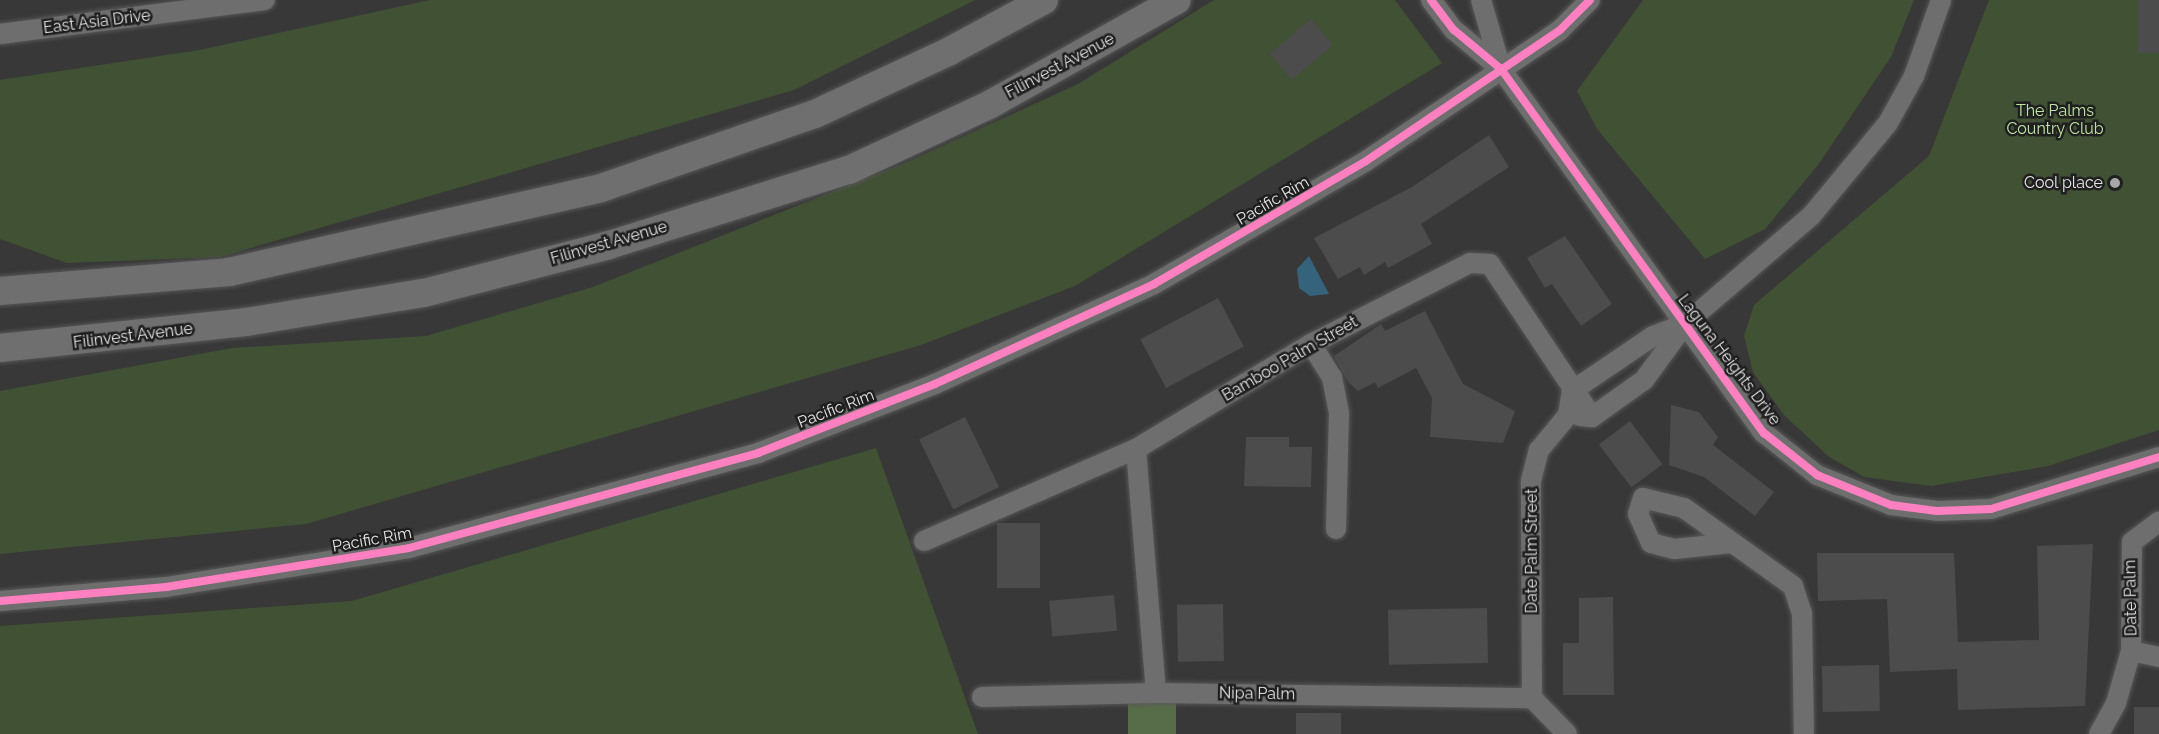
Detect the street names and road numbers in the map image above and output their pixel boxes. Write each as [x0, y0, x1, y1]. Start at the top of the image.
street label: East Asia Drive [42, 6, 152, 38]
street label: Filinvest Avenue [1002, 29, 1118, 103]
street label: Pacific Rim [1233, 173, 1313, 229]
street label: Filinvest Avenue [548, 217, 670, 269]
street label: Laguna Heights Drive [1674, 291, 1784, 429]
street label: Bamboo Palm Street [1219, 312, 1361, 406]
street label: Filinvest Avenue [72, 319, 194, 353]
street label: Pacific Rim [795, 386, 877, 432]
street label: Date Palm Street [1522, 489, 1542, 613]
street label: Pacific Rim [331, 524, 413, 556]
street label: Date Palm [2121, 560, 2141, 636]
street label: Nipa Palm [1219, 684, 1295, 704]

